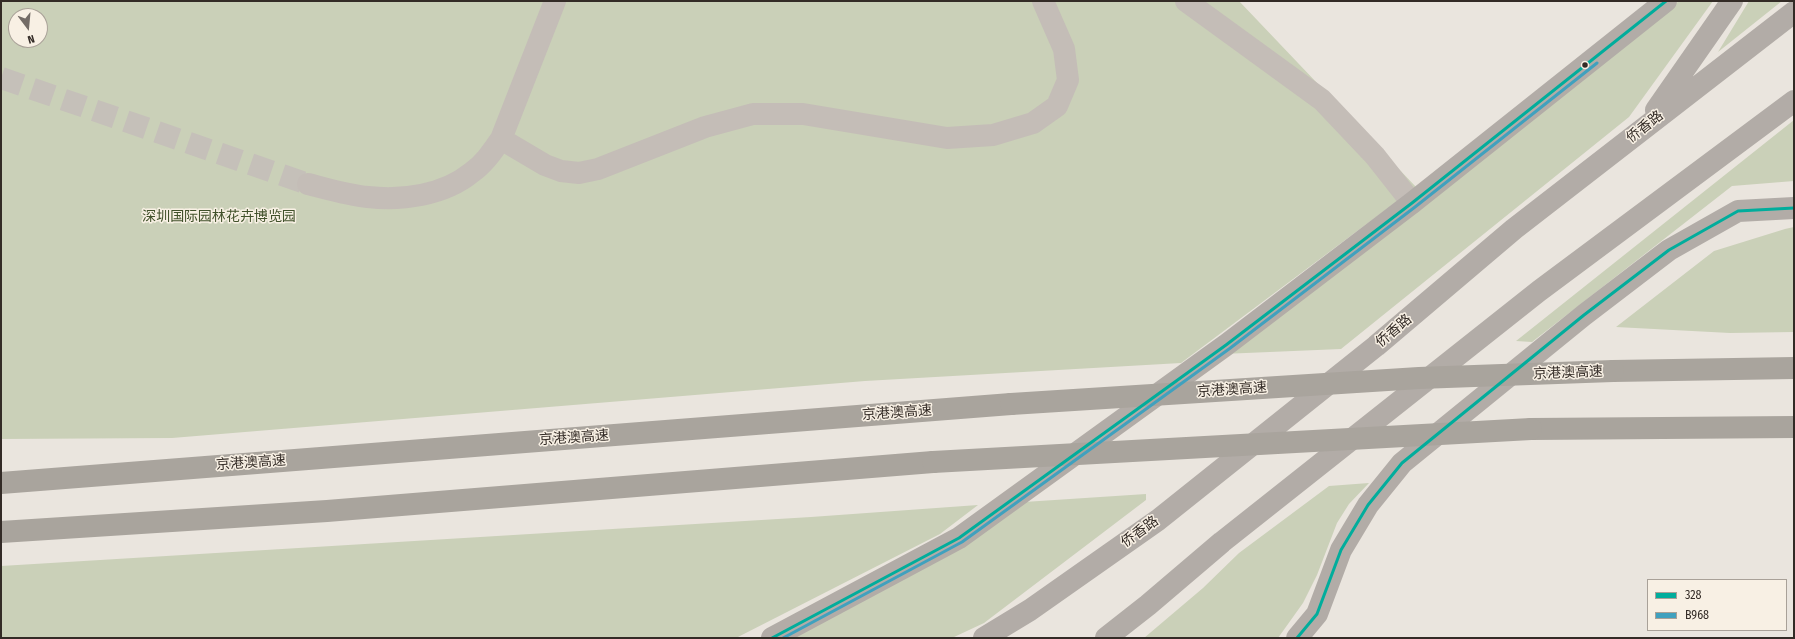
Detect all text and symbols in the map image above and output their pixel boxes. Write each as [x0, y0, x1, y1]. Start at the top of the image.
north arrow [8, 8, 48, 48]
text: N [26, 32, 36, 46]
unlabelled marker [1580, 60, 1590, 70]
street label: 侨香路 [1623, 107, 1667, 147]
park label: 深圳国际园林花卉博览园 [142, 209, 296, 225]
street label: 侨香路 [1373, 311, 1415, 351]
street label: 京港澳高速 [1533, 363, 1603, 383]
street label: 京港澳高速 [1196, 379, 1268, 401]
street label: 京港澳高速 [861, 402, 933, 424]
street label: 京港澳高速 [538, 427, 610, 449]
street label: 京港澳高速 [215, 452, 287, 474]
street label: 侨香路 [1118, 513, 1162, 551]
legend [1647, 579, 1787, 631]
text: 328 [1685, 588, 1702, 602]
text: B968 [1685, 608, 1709, 622]

